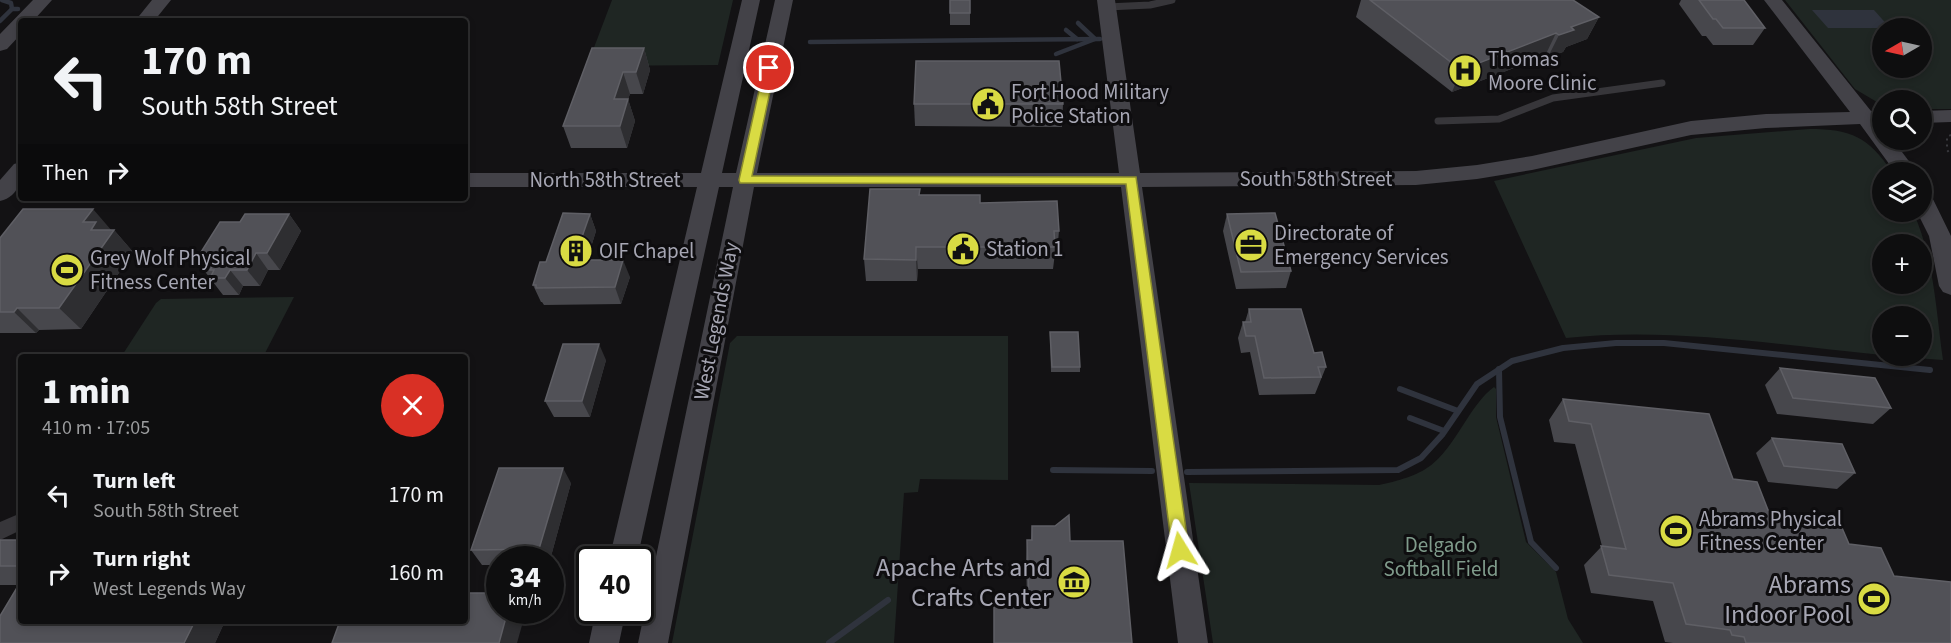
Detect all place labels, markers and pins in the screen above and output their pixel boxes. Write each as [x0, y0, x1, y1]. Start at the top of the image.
pin [743, 42, 794, 93]
place label: Thomas Moore Clinic [1488, 44, 1597, 98]
hospital icon: Thomas Moore Clinic [1447, 53, 1483, 89]
place label: Fort Hood Military Police Station [1011, 77, 1169, 131]
public building icon: Fort Hood Military Police Station [970, 86, 1006, 122]
place label: Directorate of Emergency Services [1274, 218, 1449, 272]
office icon: Directorate of Emergency Services [1233, 227, 1269, 263]
public building icon: Station 1 [945, 231, 981, 267]
building icon: OIF Chapel [558, 233, 594, 269]
place label: Station 1 [986, 234, 1063, 264]
place label: OIF Chapel [599, 236, 694, 266]
place label: Grey Wolf Physical Fitness Center [90, 243, 251, 297]
sports icon: Grey Wolf Physical Fitness Center [49, 252, 85, 288]
place label: Abrams Physical Fitness Center [1699, 504, 1842, 558]
sports icon: Abrams Physical Fitness Center [1658, 513, 1694, 549]
place label: Apache Arts and Crafts Center [876, 549, 1052, 616]
museum icon: Apache Arts and Crafts Center [1056, 564, 1092, 600]
place label: Abrams Indoor Pool [1724, 566, 1851, 633]
sports icon: Abrams Indoor Pool [1856, 581, 1892, 617]

